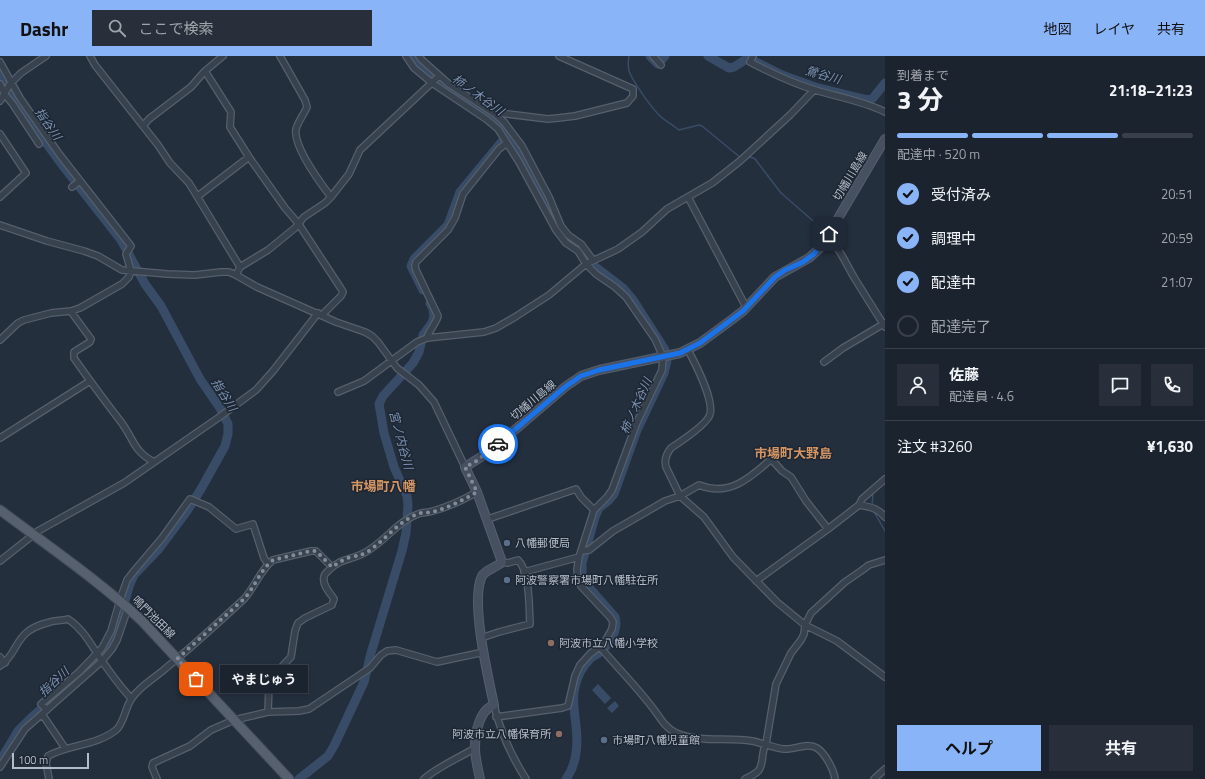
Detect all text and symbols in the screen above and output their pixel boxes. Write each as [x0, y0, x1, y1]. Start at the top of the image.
search box [92, 10, 372, 46]
text: Dashr [20, 14, 68, 43]
icon: search [106, 17, 128, 39]
text: ここで検索 [138, 17, 213, 40]
text: 地図 [1043, 18, 1071, 39]
text: レイヤ [1093, 18, 1135, 39]
text: 共有 [1157, 18, 1185, 39]
water label: 鶯谷川 [803, 60, 845, 89]
text: 到着まで [897, 65, 949, 85]
water label: 柿ノ木谷川 [448, 69, 510, 121]
text: 21:18–21:23 [1109, 79, 1193, 102]
text: 3 分 [897, 80, 943, 119]
water label: 指谷川 [30, 104, 68, 146]
text: 配達中 · 520 m [897, 144, 980, 164]
street label: 切幡川島線 [829, 148, 871, 204]
icon: check [897, 183, 919, 205]
text: 受付済み [931, 183, 991, 206]
text: 20:51 [1161, 184, 1193, 204]
pin [812, 217, 846, 251]
icon: home [818, 223, 840, 245]
icon: check [897, 227, 919, 249]
text: 調理中 [931, 227, 976, 250]
text: 20:59 [1161, 228, 1193, 248]
icon: check [897, 271, 919, 293]
text: 配達中 [931, 271, 976, 294]
text: 21:07 [1161, 272, 1193, 292]
text: 配達完了 [931, 315, 991, 338]
text: 佐藤 [949, 363, 979, 386]
button: person [897, 364, 939, 406]
button: chat [1099, 364, 1141, 406]
button: phone [1151, 364, 1193, 406]
water label: 柿ノ木谷川 [615, 373, 657, 437]
water label: 指谷川 [207, 374, 243, 417]
street label: 切幡川島線 [507, 376, 559, 424]
text: 配達員 · 4.6 [949, 386, 1014, 406]
water label: 宮ノ内谷川 [385, 408, 419, 473]
courier [478, 424, 518, 464]
icon: car [487, 433, 509, 455]
text: 注文 #3260 [897, 435, 972, 458]
text: ¥1,630 [1147, 435, 1193, 458]
district label: 市場町大野島 [754, 443, 832, 463]
district label: 市場町八幡 [350, 476, 416, 496]
place label: 八幡郵便局 [515, 535, 570, 551]
marker: 八幡郵便局 [502, 538, 512, 548]
place label: 阿波警察署市場町八幡駐在所 [515, 572, 659, 588]
marker: 阿波警察署市場町八幡駐在所 [502, 575, 512, 585]
street label: 鳴門池田線 [129, 592, 179, 642]
place label: 阿波市立八幡小学校 [559, 635, 658, 651]
marker: 阿波市立八幡小学校 [546, 638, 556, 648]
water label: 指谷川 [34, 661, 75, 701]
pin [179, 662, 213, 696]
callout: やまじゅう [220, 665, 308, 693]
icon: bag [185, 668, 207, 690]
text: やまじゅう [231, 669, 297, 689]
button: ヘルプ [897, 725, 1041, 771]
button: 共有 [1049, 725, 1193, 771]
place label: 阿波市立八幡保育所 [452, 726, 552, 742]
marker: 阿波市立八幡保育所 [554, 729, 564, 739]
place label: 市場町八幡児童館 [612, 732, 700, 748]
marker: 市場町八幡児童館 [599, 735, 609, 745]
scale bar [12, 751, 89, 770]
text: 100 m [18, 752, 48, 768]

